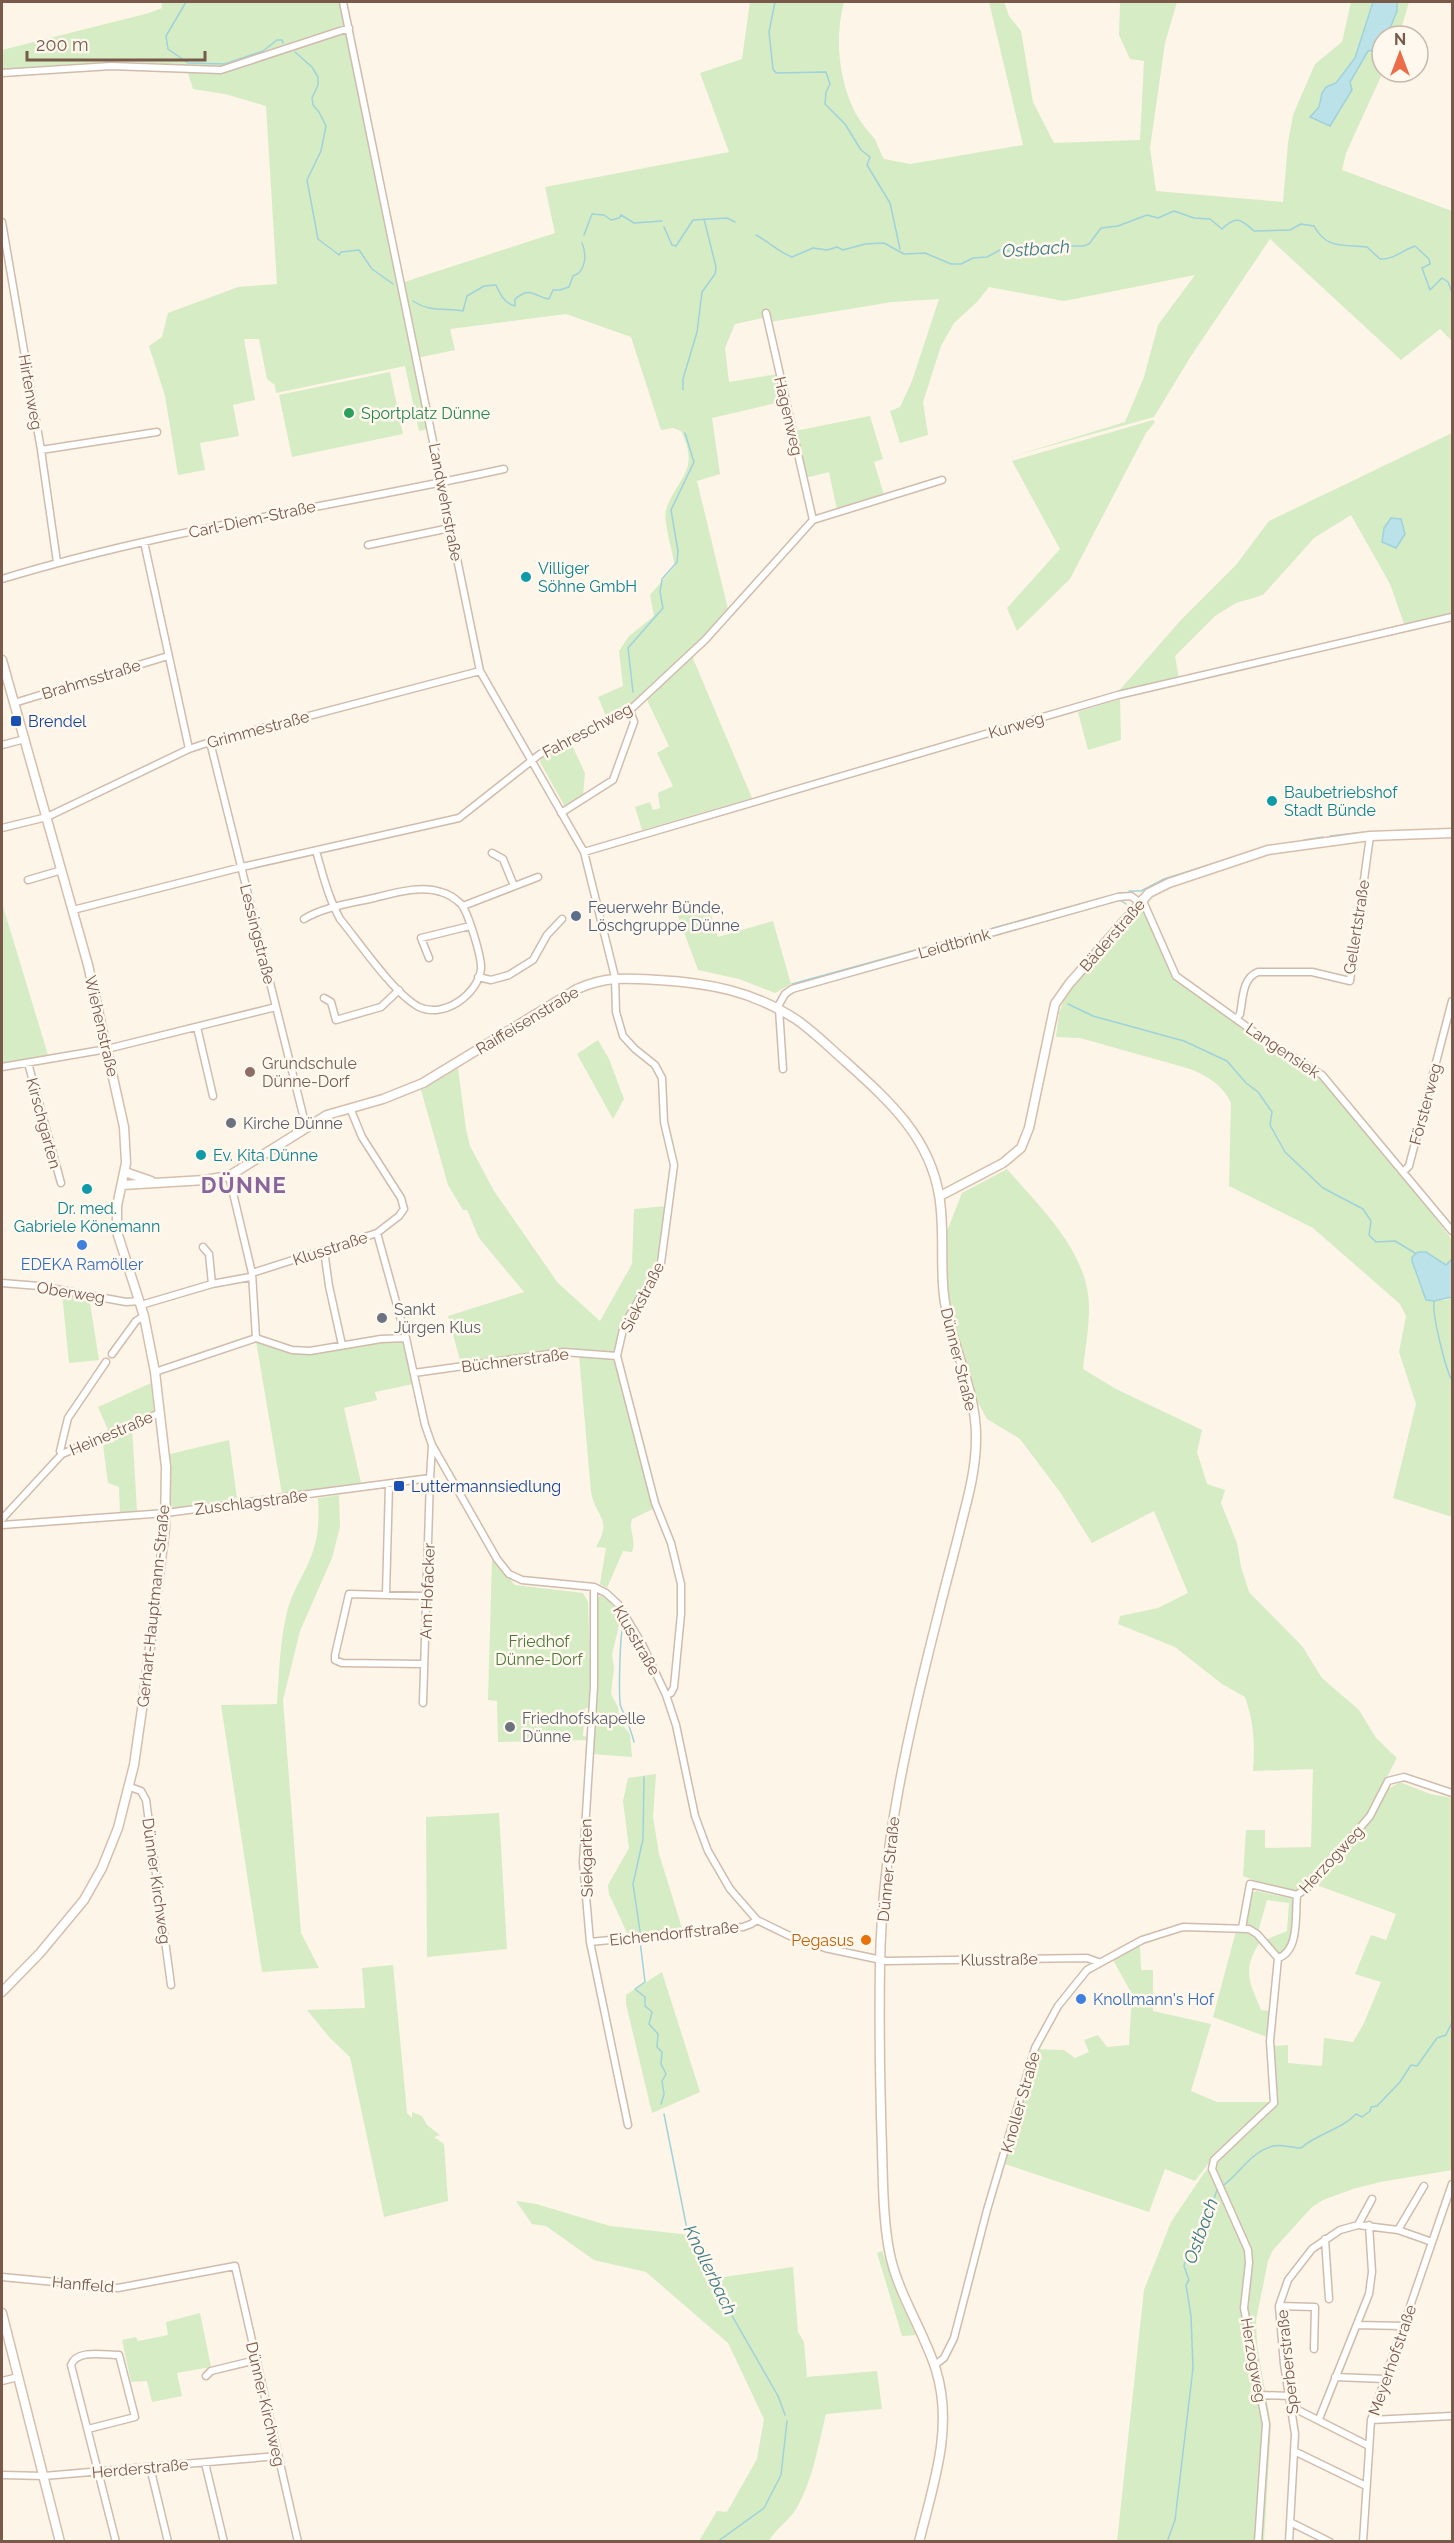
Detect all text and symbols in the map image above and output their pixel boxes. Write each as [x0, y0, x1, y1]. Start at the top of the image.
scale bar [27, 24, 206, 62]
north arrow [1370, 24, 1430, 84]
text: N [1394, 30, 1406, 49]
text: 200 m [36, 34, 89, 55]
water label: Ostbach [1001, 236, 1071, 261]
street label: Hirtenweg [14, 353, 47, 431]
street label: Hagenweg [770, 375, 807, 458]
place label: Sportplatz Dünne [361, 404, 490, 423]
marker: Sportplatz Dünne [342, 406, 356, 420]
street label: Landwehrstraße [425, 441, 466, 563]
street label: Carl-Diem-Straße [187, 497, 317, 542]
place label: Villiger Söhne GmbH [538, 559, 637, 596]
marker: Villiger Söhne GmbH [519, 570, 533, 584]
street label: Brahmsstraße [39, 655, 143, 704]
street label: Fahreschweg [539, 699, 635, 762]
street label: Grimmestraße [205, 707, 311, 752]
street label: Kurweg [986, 708, 1046, 742]
place label: Brendel [28, 712, 87, 731]
marker: Brendel [9, 714, 23, 728]
place label: Baubetriebshof Stadt Bünde [1284, 783, 1398, 820]
marker: Baubetriebshof Stadt Bünde [1265, 794, 1279, 808]
street label: Gellertstraße [1340, 878, 1373, 976]
street label: Lessingstraße [236, 882, 279, 986]
street label: Bäderstraße [1076, 895, 1149, 975]
place label: Feuerwehr Bünde, Löschgruppe Dünne [588, 898, 740, 935]
marker: Feuerwehr Bünde, Löschgruppe Dünne [569, 909, 583, 923]
street label: Leidtbrink [916, 924, 993, 963]
street label: Wiehenstraße [81, 974, 122, 1079]
street label: Raiffeisenstraße [472, 982, 582, 1059]
street label: Langensiek [1242, 1019, 1324, 1082]
place label: Grundschule Dünne-Dorf [262, 1054, 357, 1091]
street label: Försterweg [1405, 1061, 1446, 1147]
marker: Grundschule Dünne-Dorf [243, 1065, 257, 1079]
street label: Kirschgarten [22, 1076, 65, 1171]
place label: Kirche Dünne [243, 1114, 343, 1133]
marker: Kirche Dünne [224, 1116, 238, 1130]
place label: Ev. Kita Dünne [213, 1146, 318, 1165]
marker: Ev. Kita Dünne [194, 1148, 208, 1162]
district label: DÜNNE [201, 1172, 287, 1198]
marker: Dr. med. Gabriele Könemann [80, 1182, 94, 1196]
place label: Dr. med. Gabriele Könemann [14, 1199, 160, 1236]
street label: Klusstraße [290, 1227, 370, 1269]
marker: EDEKA Ramöller [75, 1238, 89, 1252]
place label: EDEKA Ramöller [21, 1255, 144, 1274]
street label: Siekstraße [617, 1259, 668, 1336]
street label: Oberweg [35, 1278, 106, 1307]
place label: Sankt Jürgen Klus [394, 1300, 481, 1337]
street label: Dünner Straße [937, 1306, 981, 1413]
marker: Sankt Jürgen Klus [375, 1311, 389, 1325]
street label: Büchnerstraße [460, 1344, 570, 1377]
street label: Heinestraße [67, 1407, 156, 1460]
place label: Luttermannsiedlung [411, 1477, 561, 1496]
marker: Luttermannsiedlung [392, 1479, 406, 1493]
street label: Zuschlagstraße [193, 1486, 309, 1519]
street label: Gerhart-Hauptmann-Straße [133, 1504, 174, 1708]
street label: Am Hofacker [416, 1542, 439, 1640]
street label: Klusstraße [609, 1602, 664, 1679]
park label: Friedhof Dünne-Dorf [495, 1632, 584, 1669]
place label: Friedhofskapelle Dünne [522, 1709, 646, 1746]
marker: Friedhofskapelle Dünne [503, 1720, 517, 1734]
street label: Dünner Straße [874, 1815, 903, 1923]
street label: Dünner Kirchweg [138, 1817, 175, 1945]
street label: Siekgarten [576, 1818, 597, 1898]
street label: Herzogweg [1295, 1821, 1368, 1897]
street label: Eichendorffstraße [608, 1917, 740, 1950]
place label: Pegasus [791, 1931, 854, 1950]
marker: Pegasus [859, 1933, 873, 1947]
street label: Klusstraße [960, 1949, 1038, 1970]
place label: Knollmann's Hof [1093, 1990, 1215, 2009]
marker: Knollmann's Hof [1074, 1992, 1088, 2006]
street label: Knoller Straße [997, 2050, 1044, 2155]
water label: Ostbach [1179, 2195, 1222, 2266]
water label: Knollerbach [680, 2221, 741, 2318]
street label: Hanffeld [51, 2272, 115, 2297]
street label: Meyerhofstraße [1365, 2302, 1420, 2418]
street label: Sperberstraße [1273, 2309, 1302, 2415]
street label: Herzogweg [1237, 2316, 1270, 2404]
street label: Dünner Kirchweg [242, 2340, 289, 2468]
street label: Herderstraße [91, 2455, 189, 2482]

